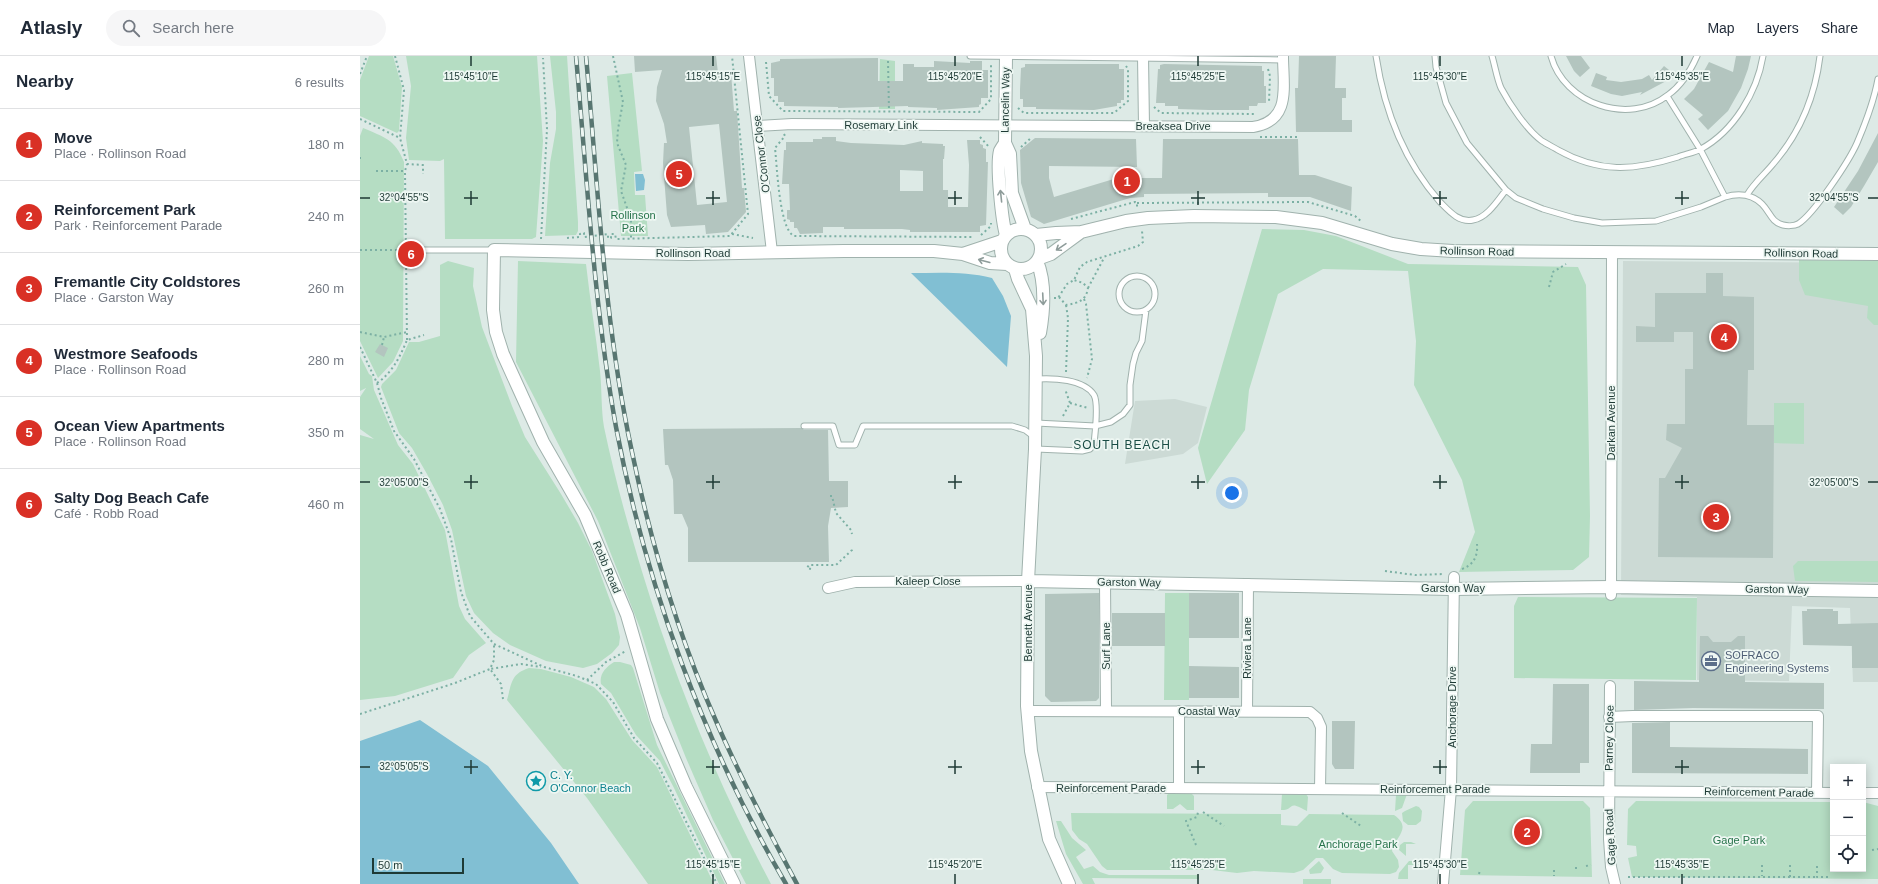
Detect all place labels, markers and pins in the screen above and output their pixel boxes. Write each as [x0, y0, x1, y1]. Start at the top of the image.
pin: 5 [666, 159, 692, 189]
pin: 1 [1114, 166, 1140, 196]
pin: 6 [398, 239, 424, 269]
pin: 4 [1711, 322, 1737, 352]
pin: 3 [1703, 502, 1729, 532]
place label: SOFRACO Engineering Systems [1725, 649, 1829, 674]
office icon: SOFRACO Engineering Systems [1700, 650, 1722, 672]
place label: C. Y. O'Connor Beach [550, 769, 631, 794]
place icon: C. Y. O'Connor Beach [525, 770, 547, 792]
pin: 2 [1514, 817, 1540, 847]

